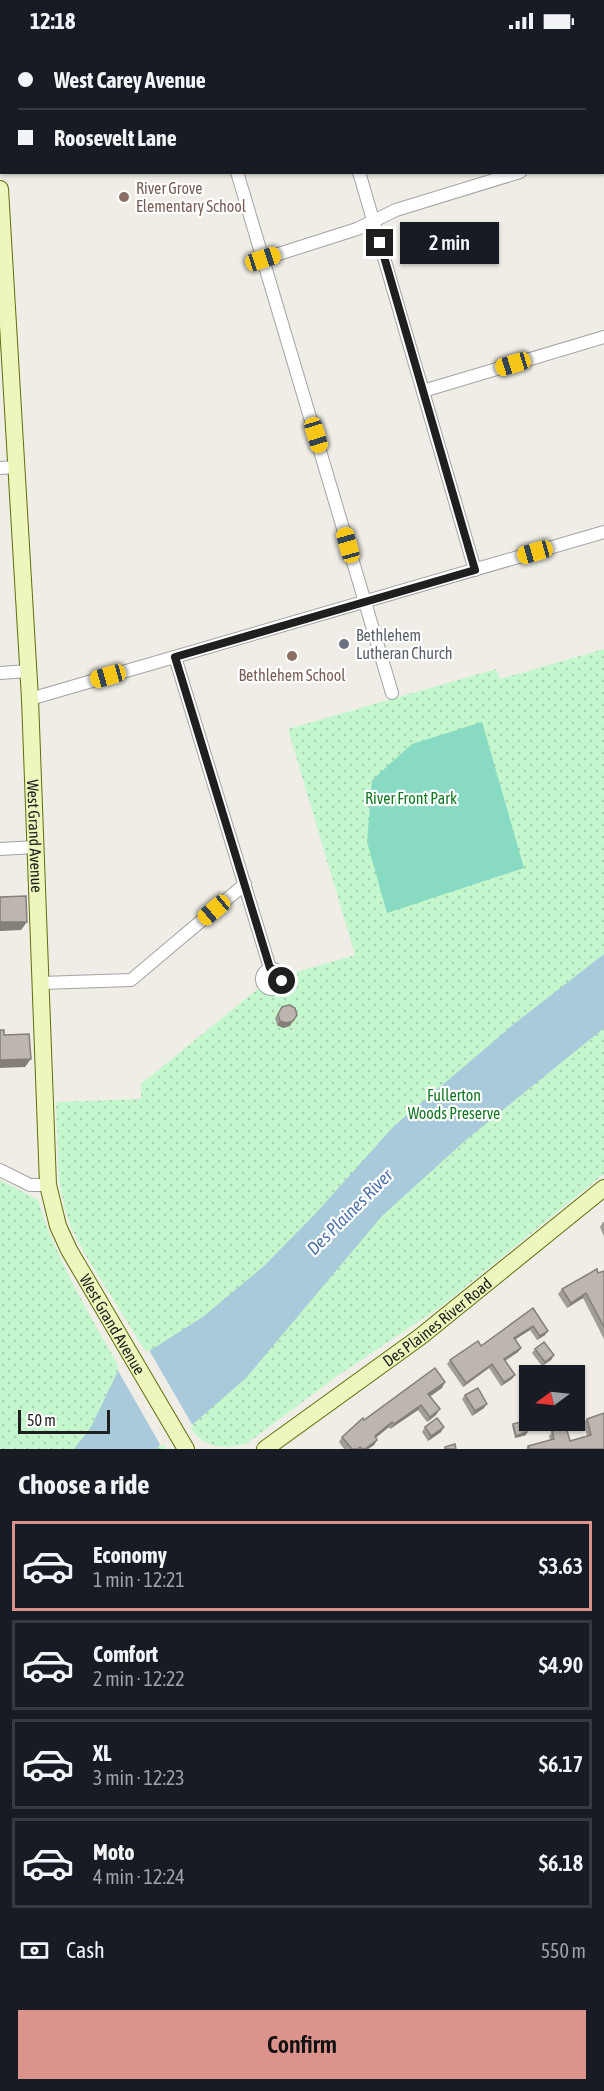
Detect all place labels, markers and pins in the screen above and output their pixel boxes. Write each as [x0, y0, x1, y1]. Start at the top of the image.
place label: River Grove Elementary School [136, 179, 247, 216]
marker: River Grove Elementary School [117, 190, 131, 204]
place label: Bethlehem Lutheran Church [356, 626, 452, 662]
marker: Bethlehem Lutheran Church [337, 637, 351, 651]
marker: Bethlehem School [285, 649, 299, 663]
place label: Bethlehem School [239, 666, 346, 684]

